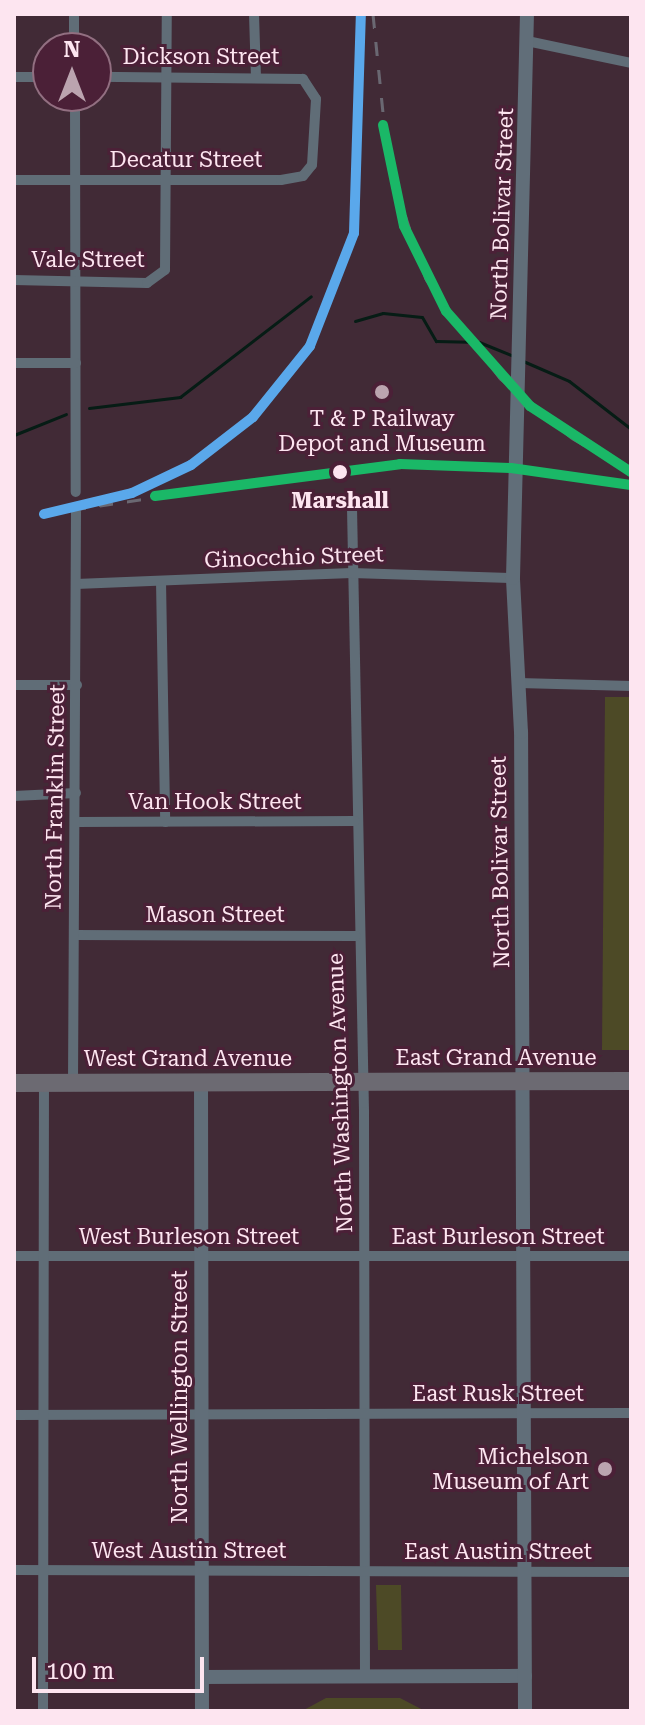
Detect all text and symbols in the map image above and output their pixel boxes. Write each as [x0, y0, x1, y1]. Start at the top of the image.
north arrow [32, 32, 112, 112]
text: N [64, 37, 80, 62]
street label: Dickson Street [123, 44, 279, 70]
street label: North Bolivar Street [485, 107, 519, 321]
street label: Decatur Street [110, 147, 262, 173]
street label: Vale Street [31, 247, 145, 273]
marker: T & P Railway Depot and Museum [373, 383, 391, 401]
place label: T & P Railway Depot and Museum [278, 405, 486, 456]
marker: Marshall [328, 460, 352, 484]
place label: Marshall [291, 488, 389, 514]
street label: Ginocchio Street [204, 541, 384, 573]
street label: North Franklin Street [40, 684, 70, 910]
street label: North Bolivar Street [485, 756, 515, 968]
street label: Van Hook Street [128, 789, 302, 815]
street label: Mason Street [145, 902, 285, 928]
street label: North Washington Avenue [322, 952, 358, 1234]
street label: East Grand Avenue [395, 1045, 597, 1071]
street label: West Grand Avenue [84, 1046, 292, 1072]
street label: West Burleson Street [79, 1224, 299, 1250]
street label: East Burleson Street [391, 1224, 605, 1250]
street label: North Wellington Street [167, 1270, 193, 1524]
street label: East Rusk Street [412, 1381, 584, 1407]
place label: Michelson Museum of Art [432, 1443, 589, 1494]
marker: Michelson Museum of Art [596, 1460, 614, 1478]
street label: West Austin Street [91, 1538, 287, 1564]
street label: East Austin Street [404, 1539, 592, 1565]
scale bar [36, 1641, 208, 1691]
text: 100 m [46, 1657, 114, 1685]

